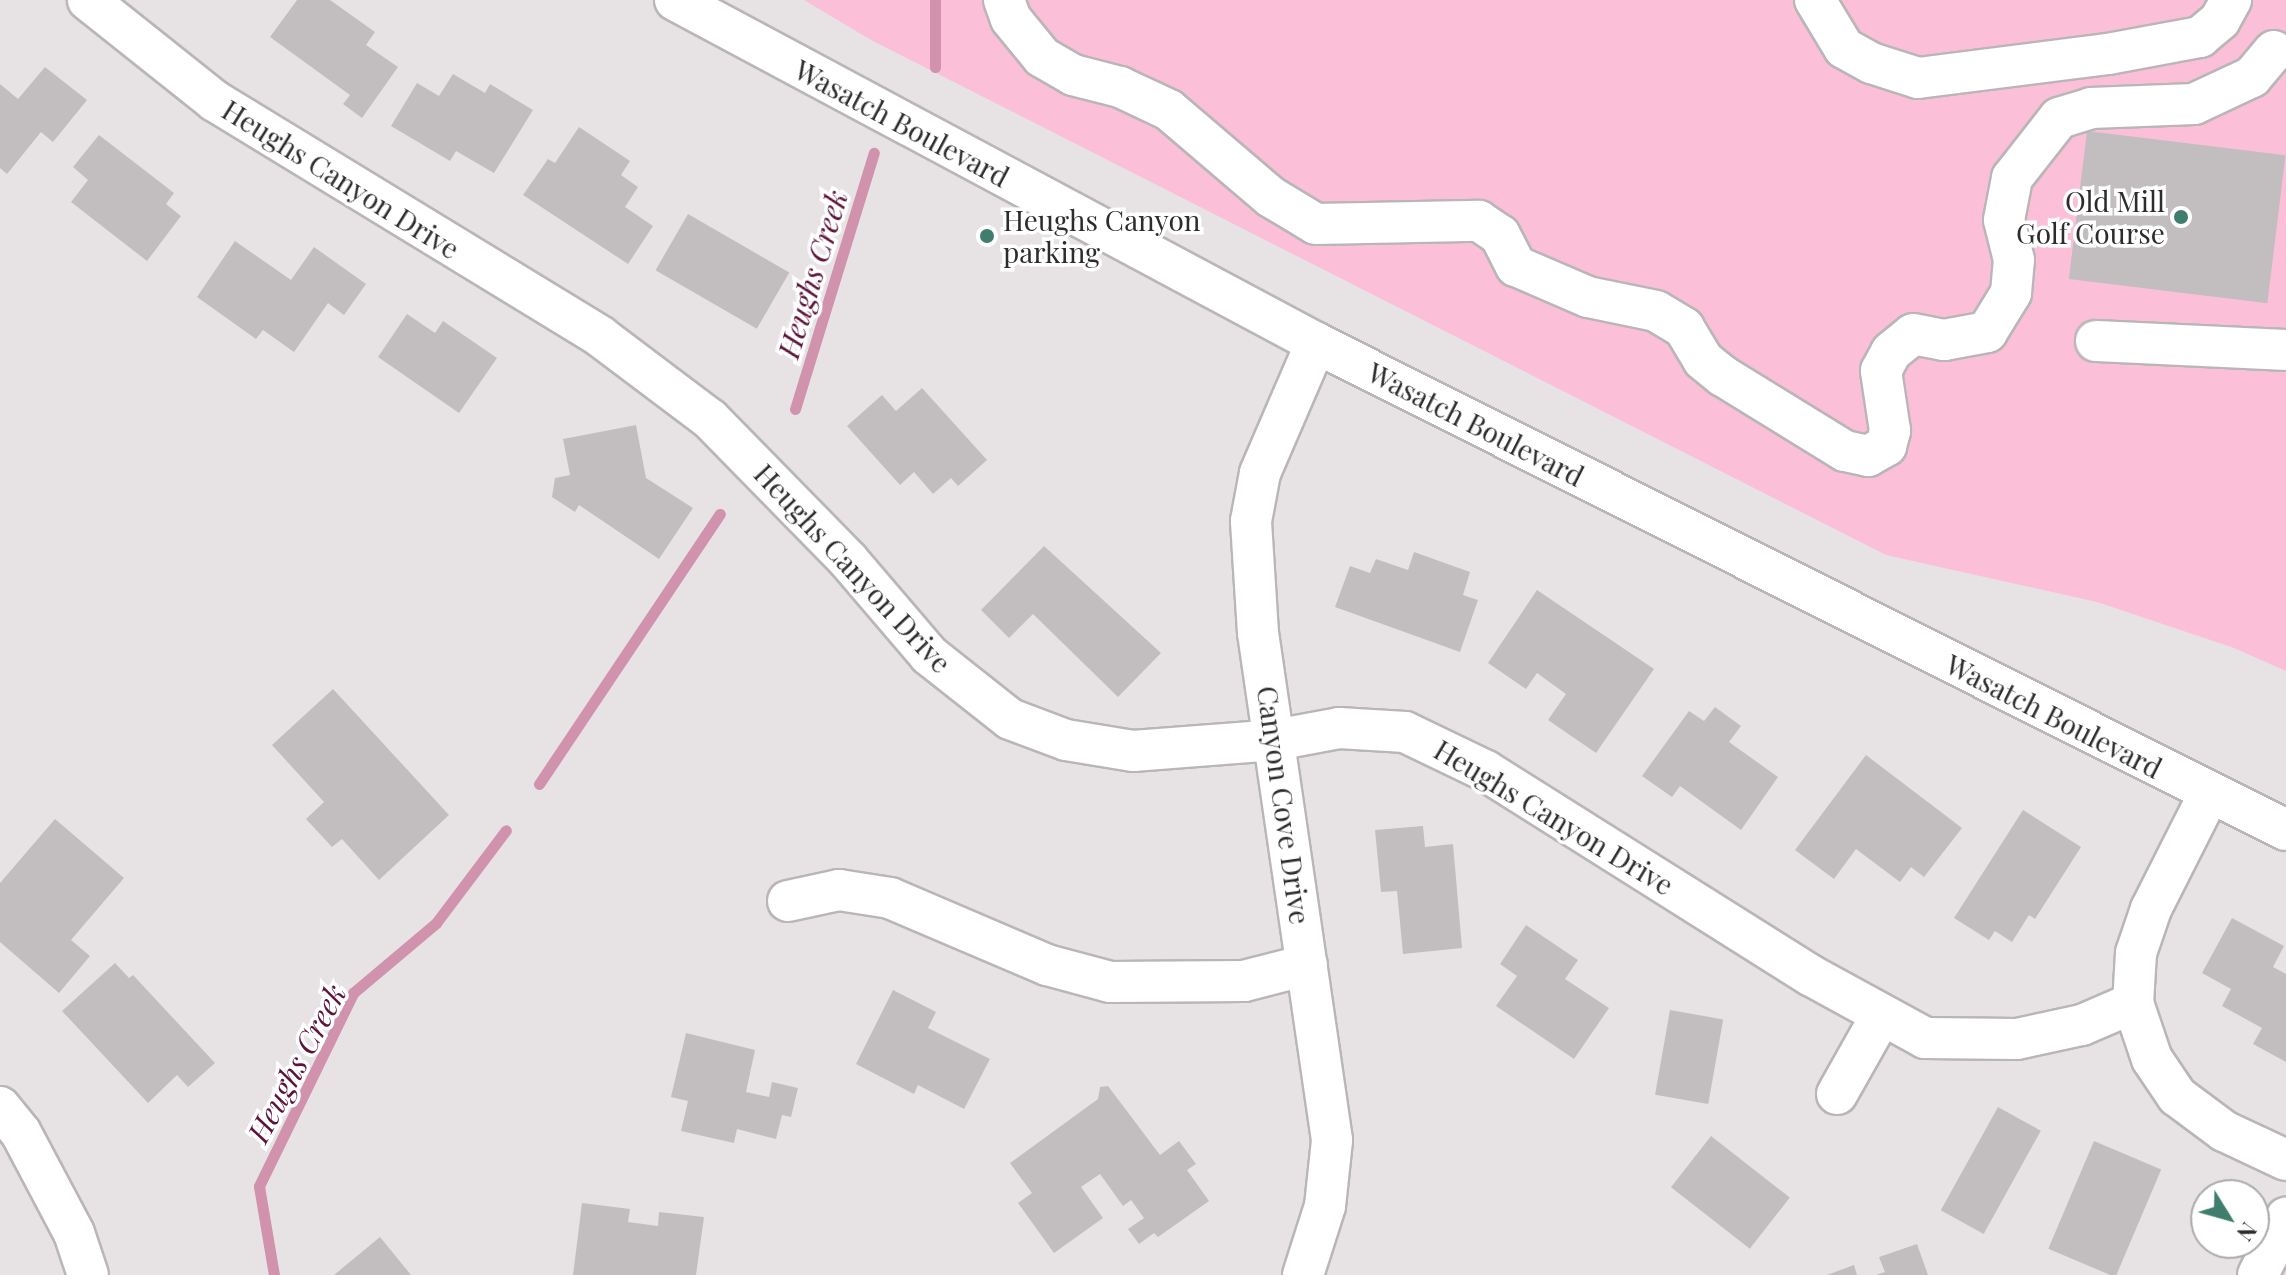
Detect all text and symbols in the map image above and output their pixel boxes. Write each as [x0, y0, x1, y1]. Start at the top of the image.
street label: Wasatch Boulevard [789, 52, 1015, 194]
street label: Heughs Canyon Drive [216, 92, 466, 266]
place label: Old Mill Golf Course [2016, 184, 2165, 250]
water label: Heughs Creek [769, 186, 855, 362]
place label: Heughs Canyon parking [1003, 203, 1200, 269]
marker: Old Mill Golf Course [2172, 208, 2190, 226]
marker: Heughs Canyon parking [978, 227, 996, 245]
street label: Wasatch Boulevard [1362, 355, 1590, 493]
street label: Heughs Canyon Drive [748, 457, 958, 679]
street label: Wasatch Boulevard [1940, 647, 2168, 785]
street label: Canyon Cove Drive [1251, 684, 1317, 926]
street label: Heughs Canyon Drive [1428, 732, 1680, 902]
water label: Heughs Creek [239, 978, 353, 1148]
north arrow [2190, 1179, 2270, 1259]
text: N [2231, 1217, 2264, 1248]

